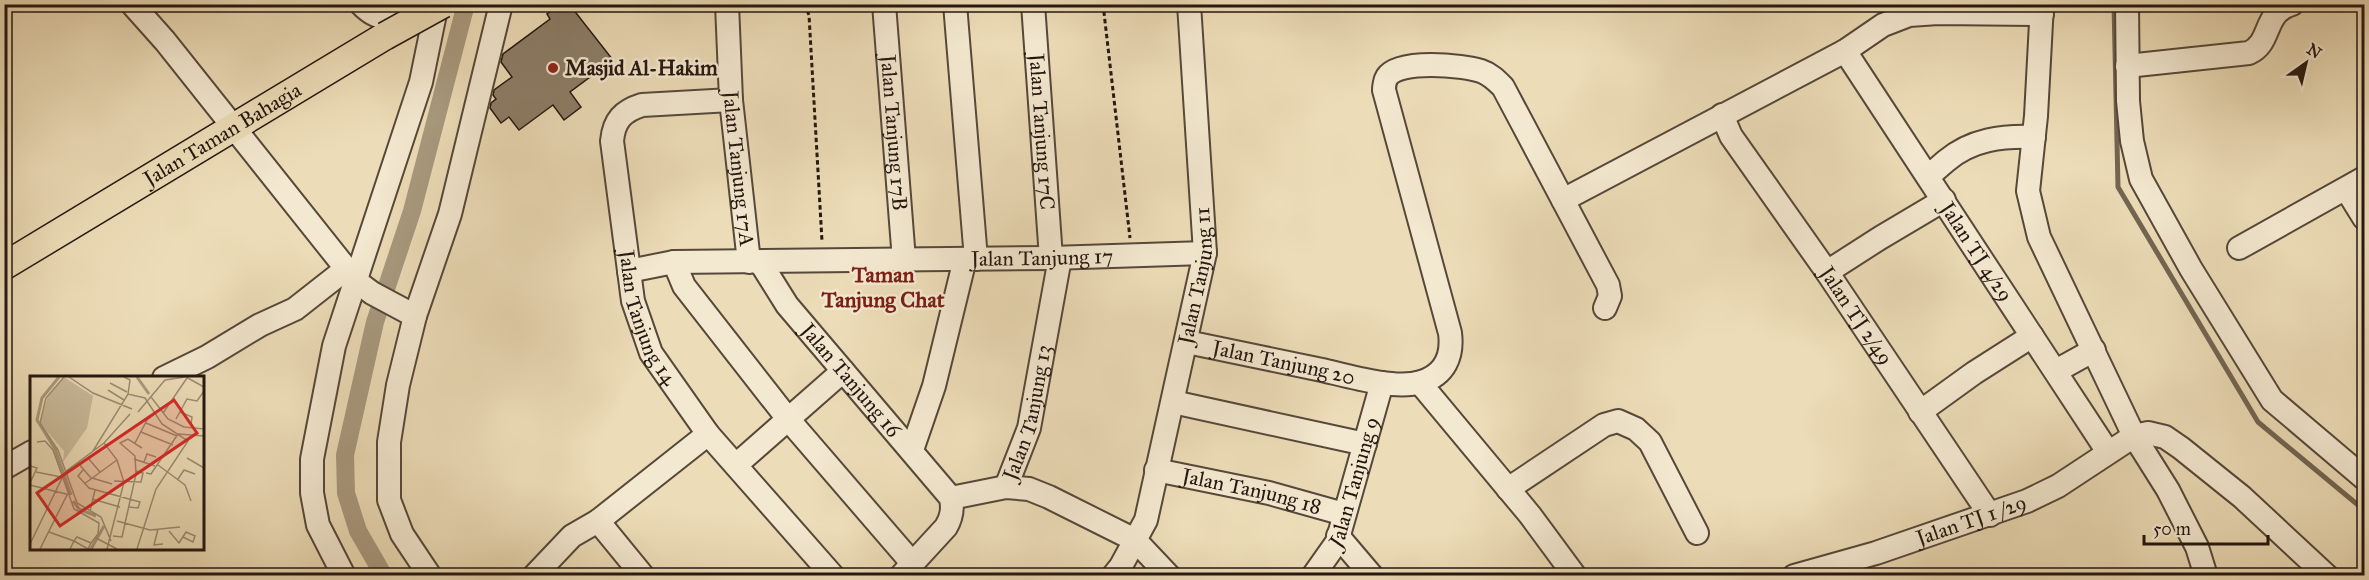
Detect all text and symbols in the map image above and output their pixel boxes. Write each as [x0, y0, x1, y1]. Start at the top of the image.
north arrow [2276, 33, 2336, 93]
text: N [2303, 39, 2325, 63]
street label: Jalan Tanjung 17C [1023, 51, 1061, 211]
street label: Jalan Tanjung 17B [875, 52, 913, 211]
place label: Masjid Al-Hakim [565, 55, 718, 81]
marker: Masjid Al-Hakim [546, 61, 560, 75]
street label: Jalan Taman Bahagia [137, 77, 306, 193]
street label: Jalan Tanjung 17A [718, 88, 760, 248]
street label: Jalan TJ 4/29 [1933, 195, 2019, 306]
street label: Jalan Tanjung 11 [1172, 206, 1219, 349]
street label: Jalan Tanjung 17 [969, 243, 1114, 272]
street label: Jalan Tanjung 14 [613, 246, 683, 391]
street label: Jalan TJ 2/49 [1813, 260, 1899, 370]
district label: Taman Tanjung Chat [820, 261, 945, 313]
street label: Jalan Tanjung 16 [794, 316, 908, 444]
street label: Jalan Tanjung 20 [1208, 334, 1358, 391]
street label: Jalan Tanjung 13 [996, 343, 1057, 486]
inset map [30, 376, 204, 550]
street label: Jalan Tanjung 9 [1323, 414, 1385, 555]
street label: Jalan Tanjung 18 [1178, 462, 1324, 520]
street label: Jalan TJ 1 /29 [1911, 489, 2030, 552]
scale bar [2144, 508, 2268, 546]
text: 50 m [2153, 518, 2191, 540]

